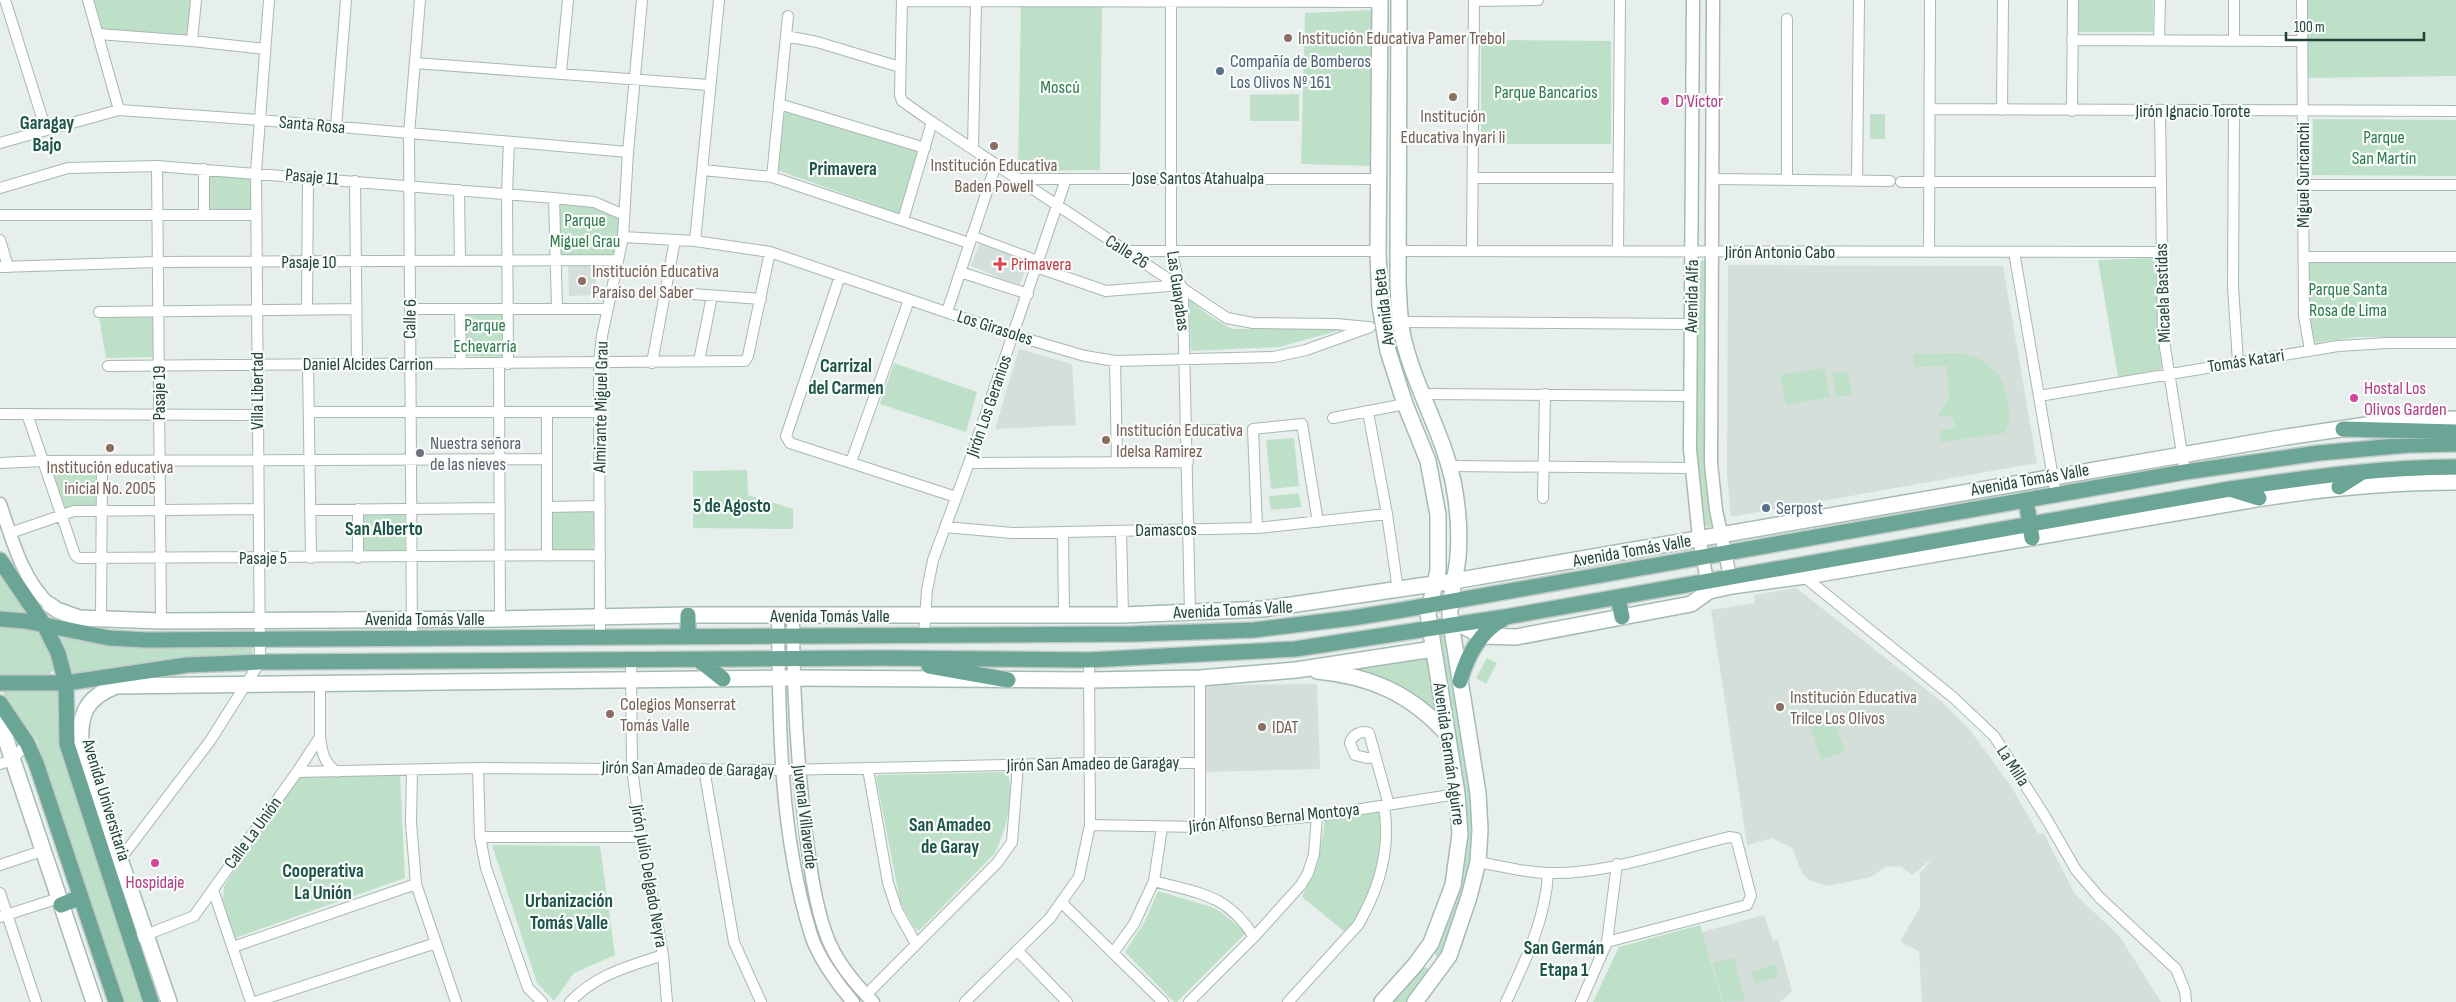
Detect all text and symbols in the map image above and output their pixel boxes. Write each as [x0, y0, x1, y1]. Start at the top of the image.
scale bar [2286, 10, 2424, 42]
text: 100 m [2294, 18, 2325, 37]
place label: Institución Educativa Pamer Trebol [1298, 28, 1505, 49]
marker: Institución Educativa Pamer Trebol [1282, 32, 1294, 44]
place label: Compañía de Bomberos Los Olivos Nº 161 [1230, 51, 1371, 93]
marker: Compañía de Bomberos Los Olivos Nº 161 [1214, 65, 1226, 77]
park label: Moscú [1040, 77, 1080, 98]
park label: Parque Bancarios [1494, 82, 1598, 103]
marker: Institución Educativa Inyari Ii [1447, 91, 1459, 103]
place label: D'Víctor [1675, 91, 1723, 112]
marker: D'Víctor [1659, 95, 1671, 107]
street label: Jirón Ignacio Torote [2135, 101, 2250, 122]
place label: Institución Educativa Inyari Ii [1401, 106, 1505, 148]
district label: Garagay Bajo [20, 112, 74, 157]
street label: Santa Rosa [278, 112, 346, 138]
street label: Miguel Suricanchi [2293, 122, 2314, 228]
park label: Parque San Martín [2352, 127, 2416, 169]
marker: Institución Educativa Baden Powell [988, 140, 1000, 152]
place label: Institución Educativa Baden Powell [931, 155, 1058, 197]
district label: Primavera [809, 158, 877, 181]
street label: Pasaje 11 [284, 164, 340, 190]
street label: Jose Santos Atahualpa [1131, 168, 1264, 189]
park label: Parque Miguel Grau [550, 210, 620, 252]
street label: Calle 26 [1101, 231, 1153, 274]
street label: Jirón Antonio Cabo [1724, 242, 1835, 263]
street label: Micaela Bastidas [2151, 243, 2175, 343]
street label: Las Guayabas [1162, 250, 1194, 332]
street label: Pasaje 10 [281, 252, 337, 273]
place label: Primavera [1011, 254, 1071, 275]
marker: Primavera [993, 257, 1007, 271]
street label: Avenida Alfa [1681, 259, 1703, 334]
place label: Institución Educativa Paraíso del Saber [592, 261, 719, 303]
street label: Avenida Beta [1369, 267, 1399, 348]
marker: Institución Educativa Paraíso del Saber [576, 275, 588, 287]
park label: Parque Santa Rosa de Lima [2308, 279, 2388, 321]
street label: Calle 6 [399, 299, 421, 339]
street label: Los Girasoles [954, 306, 1036, 350]
park label: Parque Echevarría [453, 315, 517, 357]
street label: Almirante Miguel Grau [589, 341, 613, 474]
street label: Tomás Katari [2206, 345, 2286, 377]
street label: Villa Libertad [247, 352, 268, 430]
street label: Jirón Los Geranios [961, 352, 1016, 461]
street label: Daniel Alcides Carrion [303, 354, 433, 375]
district label: Carrizal del Carmen [808, 355, 884, 400]
street label: Pasaje 19 [149, 365, 170, 421]
place label: Hostal Los Olivos Garden [2364, 378, 2447, 420]
marker: Hostal Los Olivos Garden [2348, 392, 2360, 404]
place label: Institución Educativa Idelsa Ramirez [1116, 420, 1243, 462]
place label: Nuestra señora de las nieves [430, 433, 521, 475]
marker: Institución Educativa Idelsa Ramirez [1100, 434, 1112, 446]
marker: Institución educativa inicial No. 2005 [104, 442, 116, 454]
marker: Nuestra señora de las nieves [414, 447, 426, 459]
place label: Institución educativa inicial No. 2005 [47, 457, 173, 499]
street label: Avenida Tomás Valle [1968, 459, 2091, 501]
district label: 5 de Agosto [693, 495, 771, 518]
place label: Serpost [1776, 498, 1823, 519]
marker: Serpost [1760, 502, 1772, 514]
district label: San Alberto [345, 518, 423, 541]
street label: Damascos [1135, 519, 1197, 541]
street label: Avenida Tomás Valle [1570, 530, 1693, 572]
street label: Pasaje 5 [239, 548, 287, 569]
street label: Avenida Tomás Valle [1172, 596, 1293, 624]
street label: Avenida Tomás Valle [769, 606, 890, 627]
street label: Avenida Tomás Valle [364, 609, 485, 630]
street label: Avenida Germán Aguirre [1428, 680, 1469, 827]
place label: Institución Educativa Trilce Los Olivos [1790, 687, 1917, 729]
place label: Colegios Monserrat Tomás Valle [620, 694, 736, 736]
marker: Institución Educativa Trilce Los Olivos [1774, 701, 1786, 713]
marker: Colegios Monserrat Tomás Valle [604, 708, 616, 720]
place label: IDAT [1272, 717, 1299, 738]
marker: IDAT [1256, 721, 1268, 733]
street label: Avenida Universitaria [77, 736, 135, 864]
street label: La Milla [1992, 742, 2034, 790]
street label: Jirón San Amadeo de Garagay [1005, 752, 1180, 776]
street label: Jirón San Amadeo de Garagay [600, 757, 775, 781]
street label: Juvenal Villaverde [788, 763, 822, 870]
street label: Calle La Unión [220, 793, 286, 873]
street label: Jirón Alfonso Bernal Montoya [1187, 799, 1360, 838]
street label: Jirón Julio Delgado Neyra [626, 802, 672, 949]
district label: San Amadeo de Garay [909, 814, 991, 859]
marker: Hospidaje [149, 857, 161, 869]
district label: Cooperativa La Unión [282, 860, 364, 905]
place label: Hospidaje [126, 872, 184, 893]
district label: Urbanización Tomás Valle [525, 890, 613, 935]
district label: San Germán Etapa 1 [1524, 937, 1604, 982]

